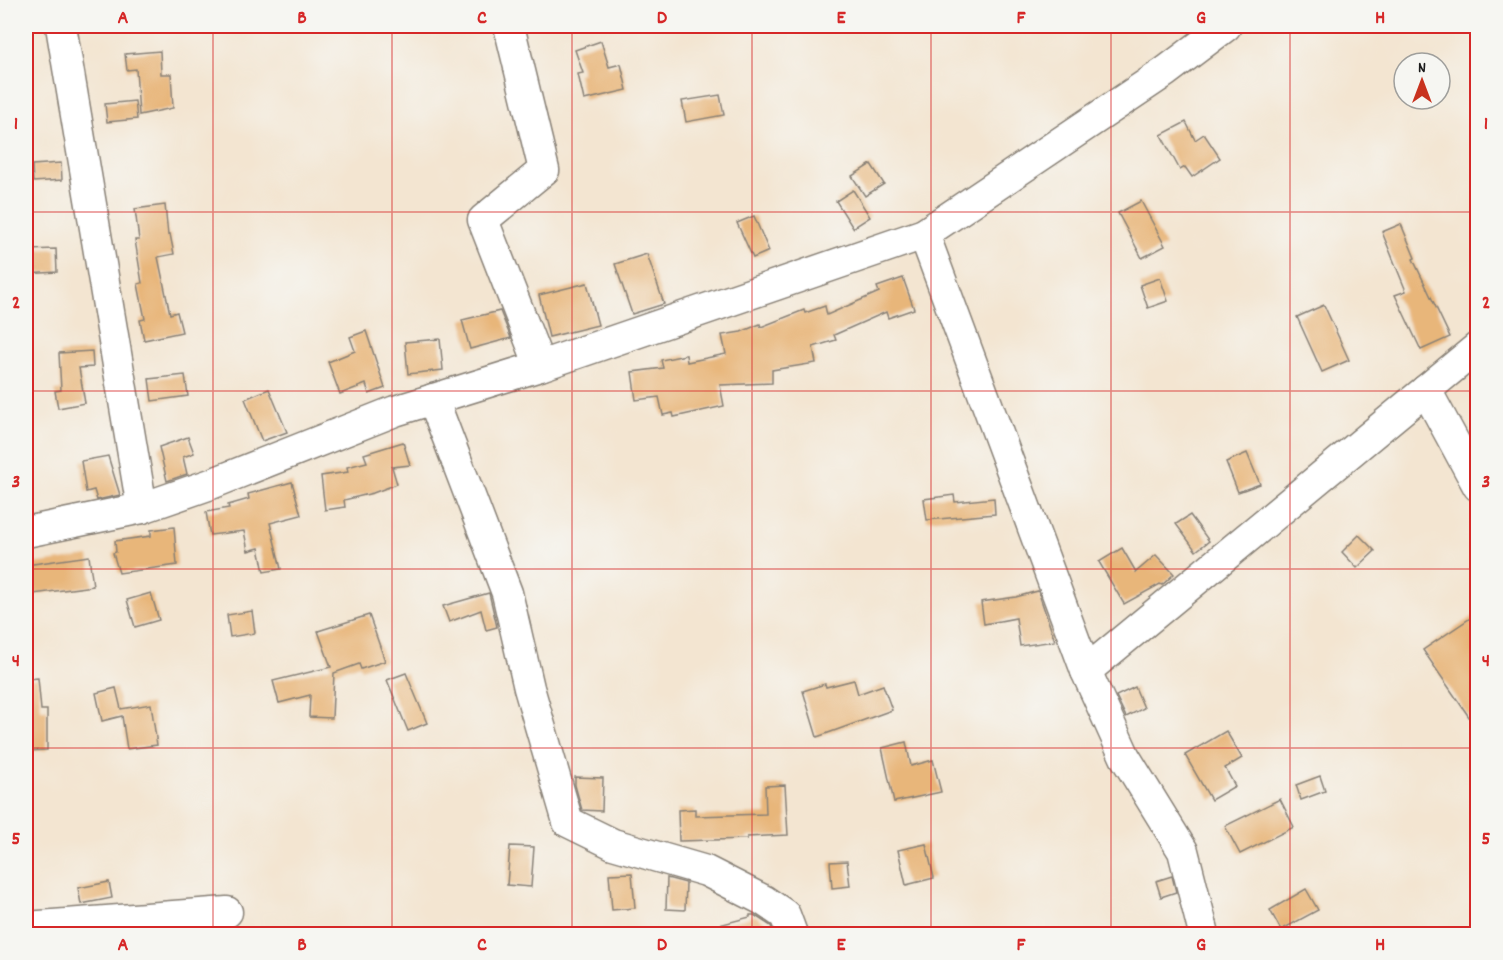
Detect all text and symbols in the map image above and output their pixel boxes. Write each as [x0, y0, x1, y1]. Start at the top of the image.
text: A [118, 5, 129, 33]
text: B [297, 5, 307, 33]
text: C [477, 5, 487, 33]
text: D [657, 5, 668, 33]
text: E [836, 5, 846, 33]
text: F [1017, 5, 1027, 33]
text: G [1196, 5, 1206, 33]
text: H [1375, 5, 1385, 33]
north arrow [1392, 51, 1452, 111]
text: N [1418, 57, 1426, 80]
text: 1 [14, 111, 18, 139]
text: 1 [1484, 111, 1488, 139]
text: 2 [12, 290, 20, 318]
text: 2 [1482, 290, 1490, 318]
text: 3 [12, 469, 20, 497]
text: 3 [1482, 469, 1490, 497]
text: 4 [12, 648, 20, 676]
text: 4 [1482, 648, 1490, 676]
text: 5 [11, 826, 21, 854]
text: 5 [1481, 826, 1491, 854]
text: A [118, 932, 129, 960]
text: B [297, 932, 307, 960]
text: C [477, 932, 487, 960]
text: D [657, 932, 668, 960]
text: E [836, 932, 846, 960]
text: F [1017, 932, 1027, 960]
text: G [1196, 932, 1206, 960]
text: H [1375, 932, 1385, 960]

